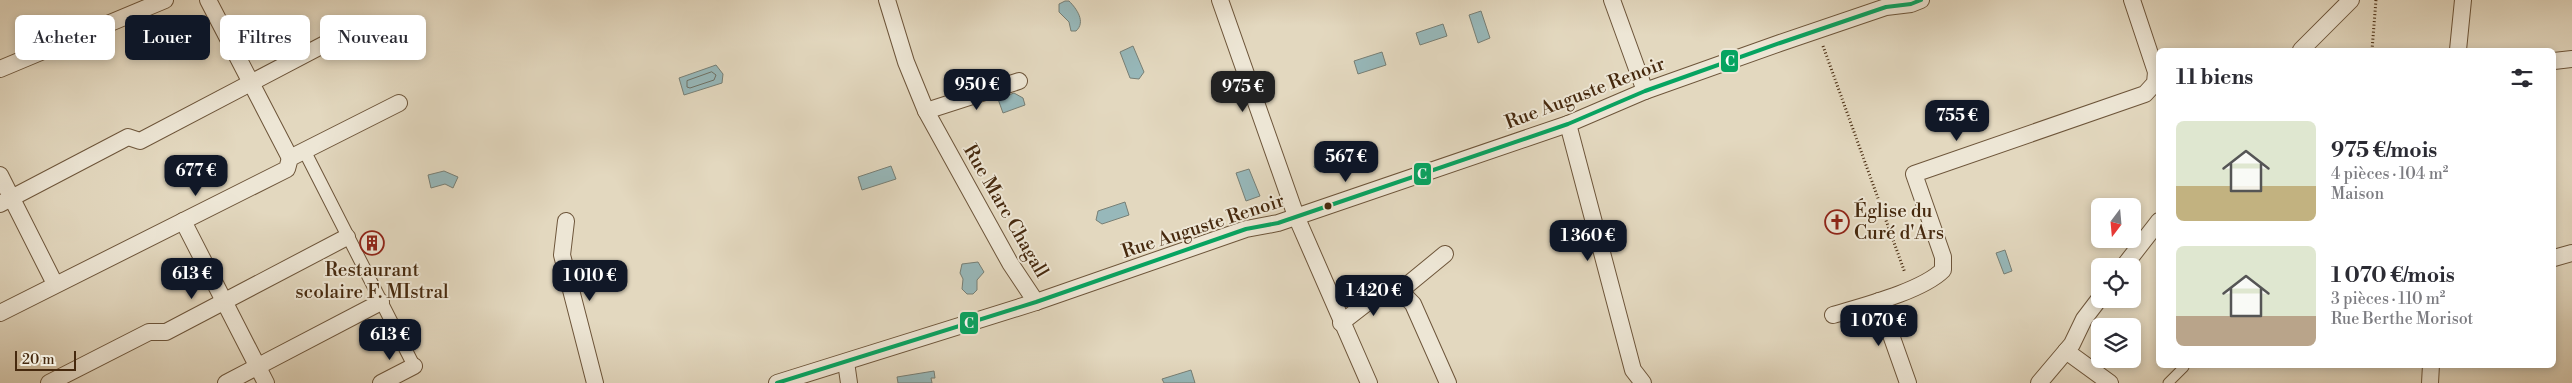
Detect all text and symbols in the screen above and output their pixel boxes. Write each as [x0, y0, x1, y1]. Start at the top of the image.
chip: Acheter [15, 15, 115, 60]
chip: Louer [125, 15, 210, 60]
chip: Filtres [220, 15, 310, 60]
chip: Nouveau [320, 15, 426, 60]
line badge: C [1720, 49, 1739, 73]
street label: Rue Auguste Renoir [1502, 51, 1668, 135]
text: C [1725, 53, 1735, 71]
icon: filters [2508, 64, 2536, 92]
text: 11 biens [2176, 65, 2253, 91]
pin: 950 € [942, 68, 1012, 111]
pin: 975 € [1208, 70, 1278, 113]
text: 950 € [955, 75, 999, 95]
text: 975 € [1222, 77, 1264, 97]
pin: 755 € [1922, 100, 1992, 142]
text: 755 € [1936, 106, 1978, 126]
text: 975 €/mois [2331, 138, 2437, 164]
street label: Rue Marc Chagall [958, 140, 1054, 282]
pin: 567 € [1311, 140, 1381, 183]
icon: home [2216, 141, 2276, 201]
text: 567 € [1325, 147, 1367, 167]
pin: 677 € [161, 154, 231, 197]
text: 677 € [176, 161, 216, 181]
line badge: C [1413, 162, 1432, 186]
text: 4 pièces · 104 m² [2331, 164, 2448, 184]
text: C [1417, 166, 1427, 184]
text: Maison [2331, 184, 2384, 204]
street label: Rue Auguste Renoir [1119, 188, 1287, 264]
place label: Église du Curé d'Ars [1854, 198, 1944, 245]
north arrow [2091, 198, 2141, 248]
map controls [2091, 198, 2141, 368]
unlabelled marker [1323, 201, 1333, 211]
church icon: Église du Curé d'Ars [1824, 209, 1850, 235]
pin: 1 360 € [1542, 220, 1634, 262]
text: 1 360 € [1561, 226, 1615, 246]
building icon: Restaurant scolaire F. MIstral [359, 230, 385, 256]
pin: 613 € [157, 258, 227, 300]
place label: Restaurant scolaire F. MIstral [295, 258, 449, 304]
button: locate [2091, 258, 2141, 308]
pin: 1 010 € [544, 260, 636, 302]
text: 1 070 €/mois [2331, 263, 2455, 289]
text: 613 € [172, 264, 212, 284]
text: 1 010 € [563, 266, 617, 286]
icon: home [2216, 266, 2276, 326]
pin: 1 420 € [1328, 274, 1420, 317]
text: 1 420 € [1346, 281, 1402, 301]
text: 3 pièces · 110 m² [2331, 289, 2445, 309]
pin: 1 070 € [1833, 304, 1925, 347]
text: Rue Berthe Morisot [2331, 309, 2473, 329]
line badge: C [959, 311, 979, 335]
text: 1 070 € [1851, 311, 1907, 331]
text: C [964, 315, 974, 333]
pin: 613 € [355, 318, 425, 361]
button: layers [2091, 318, 2141, 368]
text: 613 € [370, 325, 410, 345]
scale bar [15, 348, 76, 371]
text: 20 m [22, 351, 54, 369]

